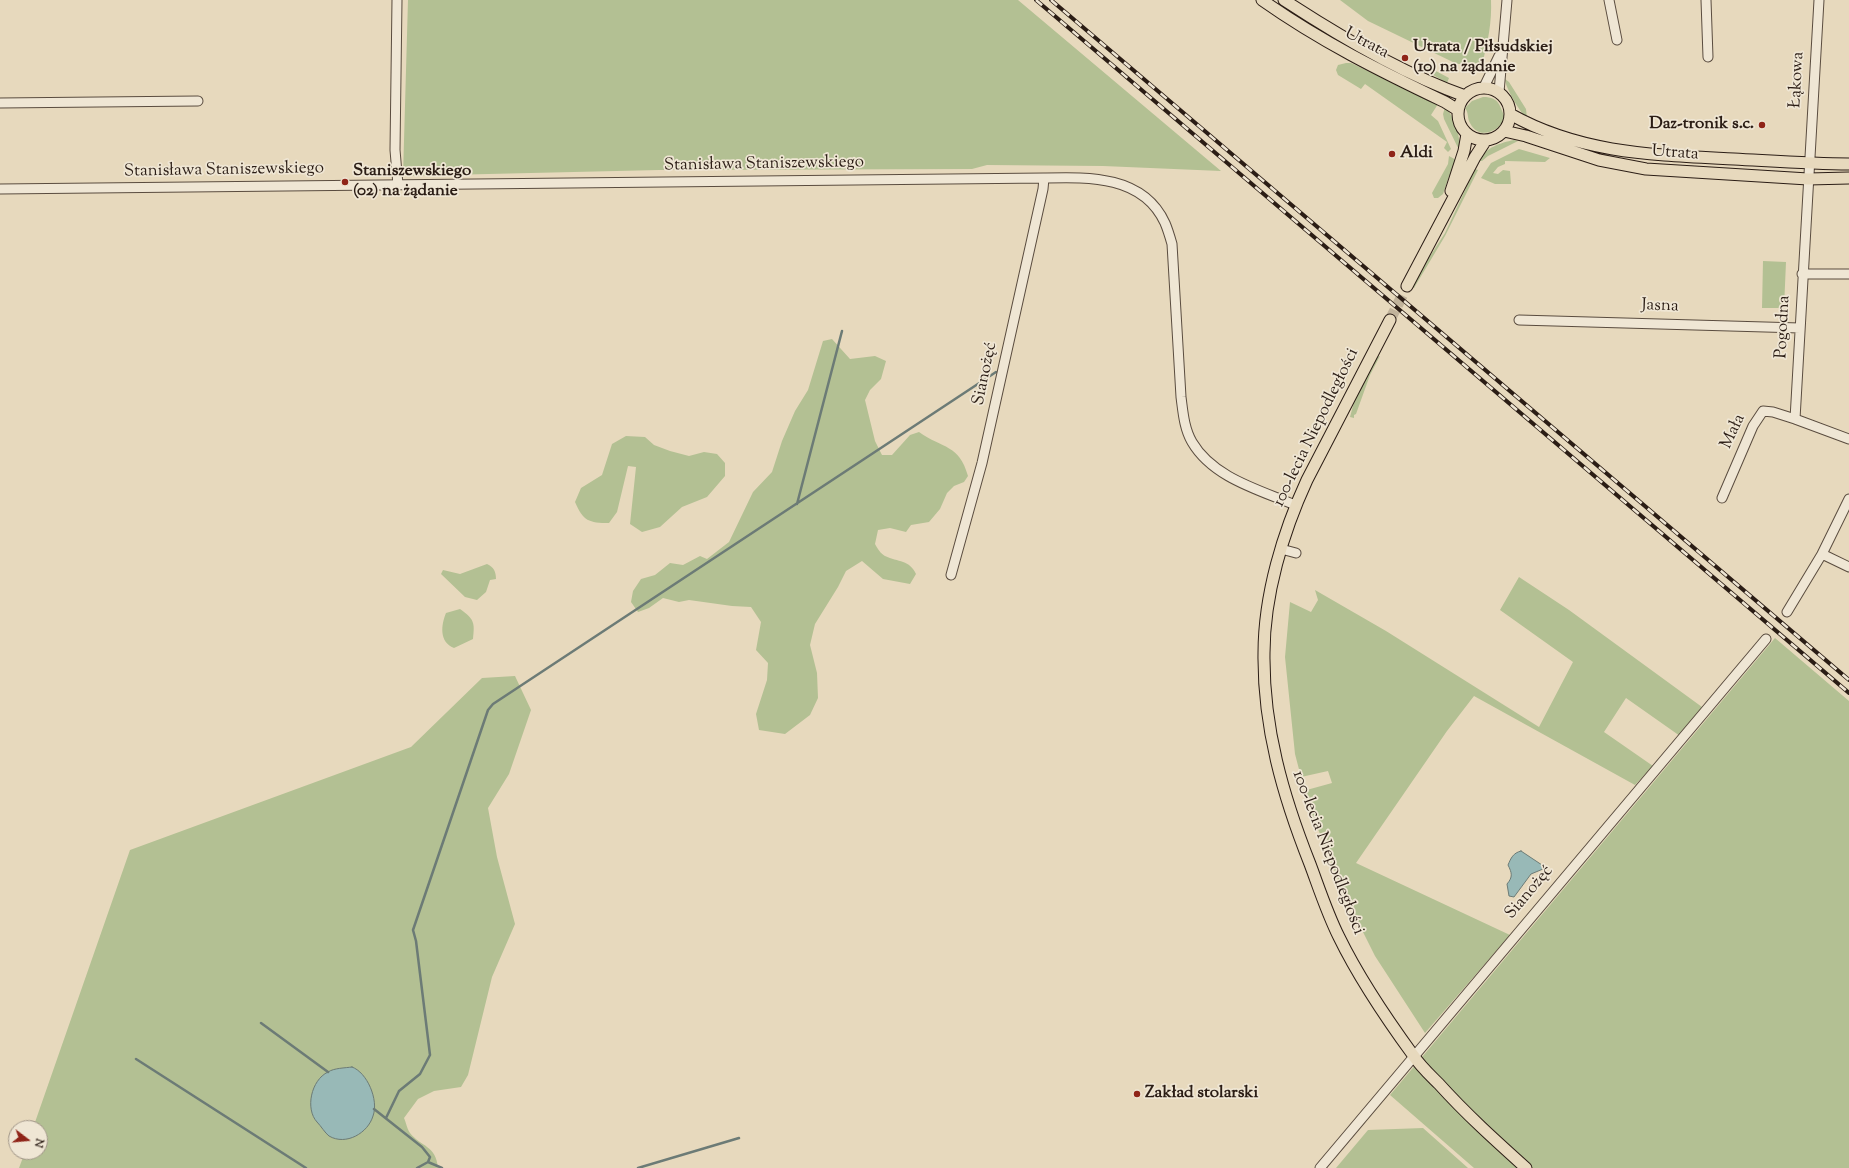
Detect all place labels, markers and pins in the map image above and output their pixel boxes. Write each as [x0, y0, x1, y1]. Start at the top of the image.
place label: Utrata / Piłsudskiej (10) na żądanie [1413, 38, 1553, 78]
marker: Utrata / Piłsudskiej (10) na żądanie [1400, 53, 1410, 63]
place label: Daz-tronik s.c. [1649, 115, 1754, 135]
marker: Daz-tronik s.c. [1757, 120, 1767, 130]
place label: Aldi [1400, 144, 1433, 164]
marker: Aldi [1387, 149, 1397, 159]
place label: Staniszewskiego (02) na żądanie [353, 162, 471, 202]
marker: Staniszewskiego (02) na żądanie [340, 177, 350, 187]
place label: Zakład stolarski [1145, 1084, 1258, 1104]
marker: Zakład stolarski [1132, 1089, 1142, 1099]

